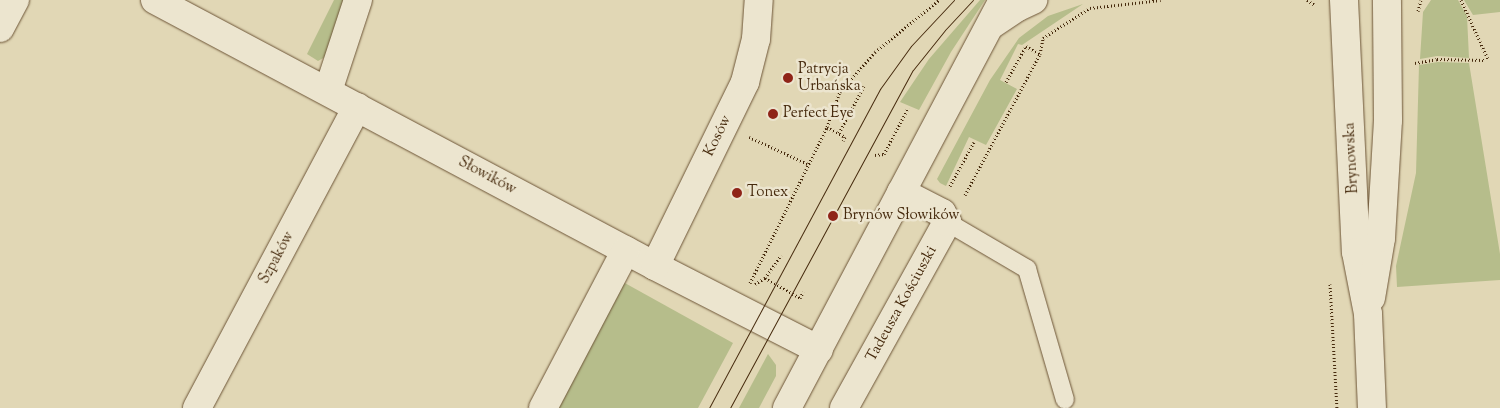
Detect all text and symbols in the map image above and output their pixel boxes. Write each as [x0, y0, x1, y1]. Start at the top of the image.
place label: Patrycja Urbańska [798, 60, 861, 95]
marker: Patrycja Urbańska [782, 72, 794, 84]
place label: Perfect Eye [783, 105, 854, 123]
marker: Perfect Eye [767, 108, 779, 120]
street label: Kosów [700, 113, 736, 159]
street label: Brynowska [1341, 122, 1363, 194]
street label: Słowików [455, 153, 519, 199]
place label: Tonex [747, 184, 788, 202]
marker: Tonex [731, 187, 743, 199]
place label: Brynów Słowików [843, 207, 960, 225]
marker: Brynów Słowików [827, 210, 839, 222]
street label: Szpaków [256, 229, 298, 287]
street label: Tadeusza Kościuszki [863, 243, 941, 365]

